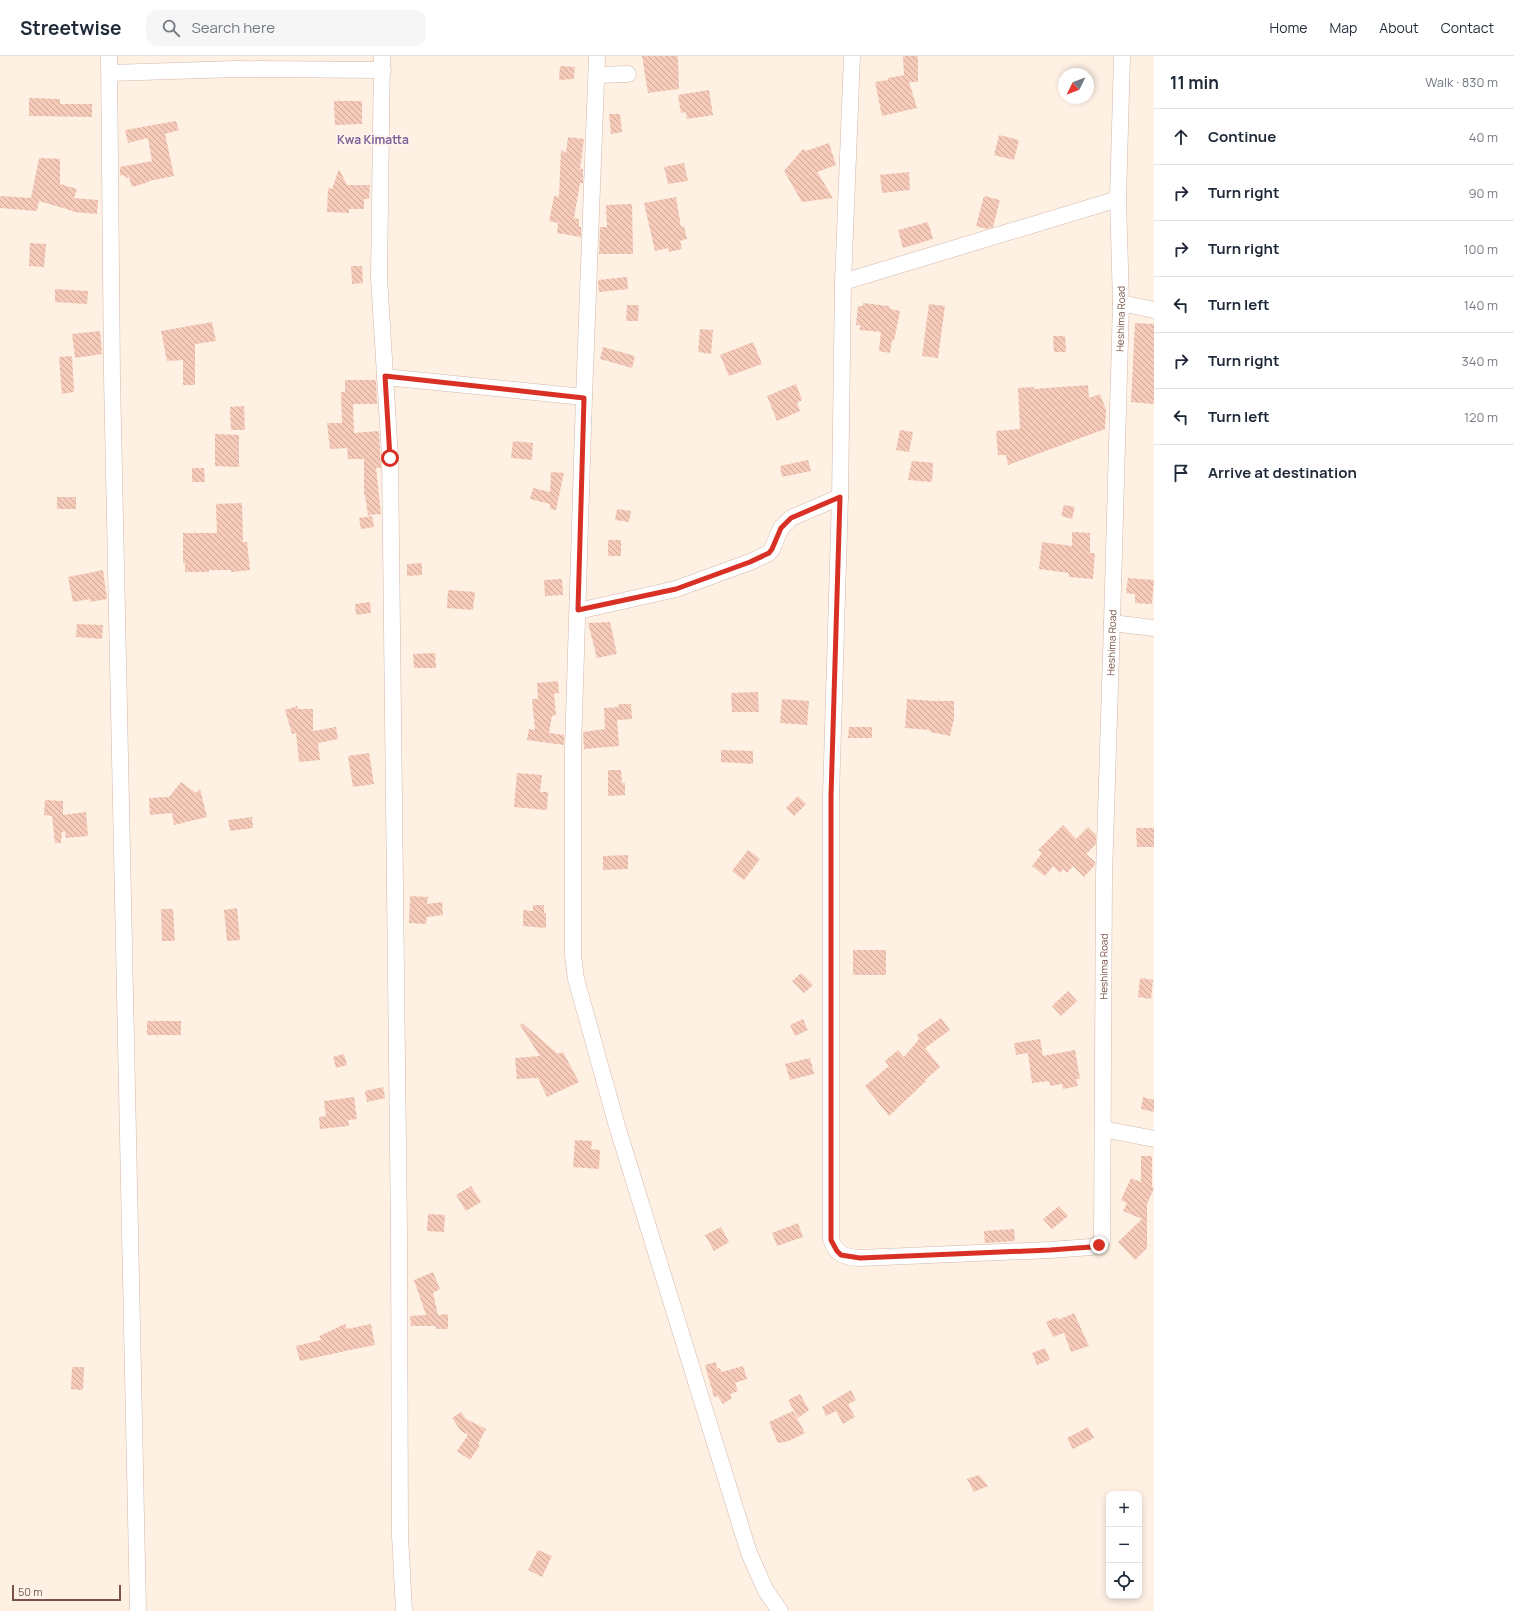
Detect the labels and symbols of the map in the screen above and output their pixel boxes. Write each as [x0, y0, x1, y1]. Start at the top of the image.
north arrow [1058, 68, 1094, 104]
district label: Kwa Kimatta [337, 131, 409, 148]
street label: Heshima Road [1113, 286, 1128, 352]
route start [381, 449, 399, 467]
street label: Heshima Road [1103, 609, 1119, 676]
street label: Heshima Road [1096, 934, 1111, 1000]
route end [1090, 1236, 1108, 1254]
scale bar [12, 1583, 121, 1602]

